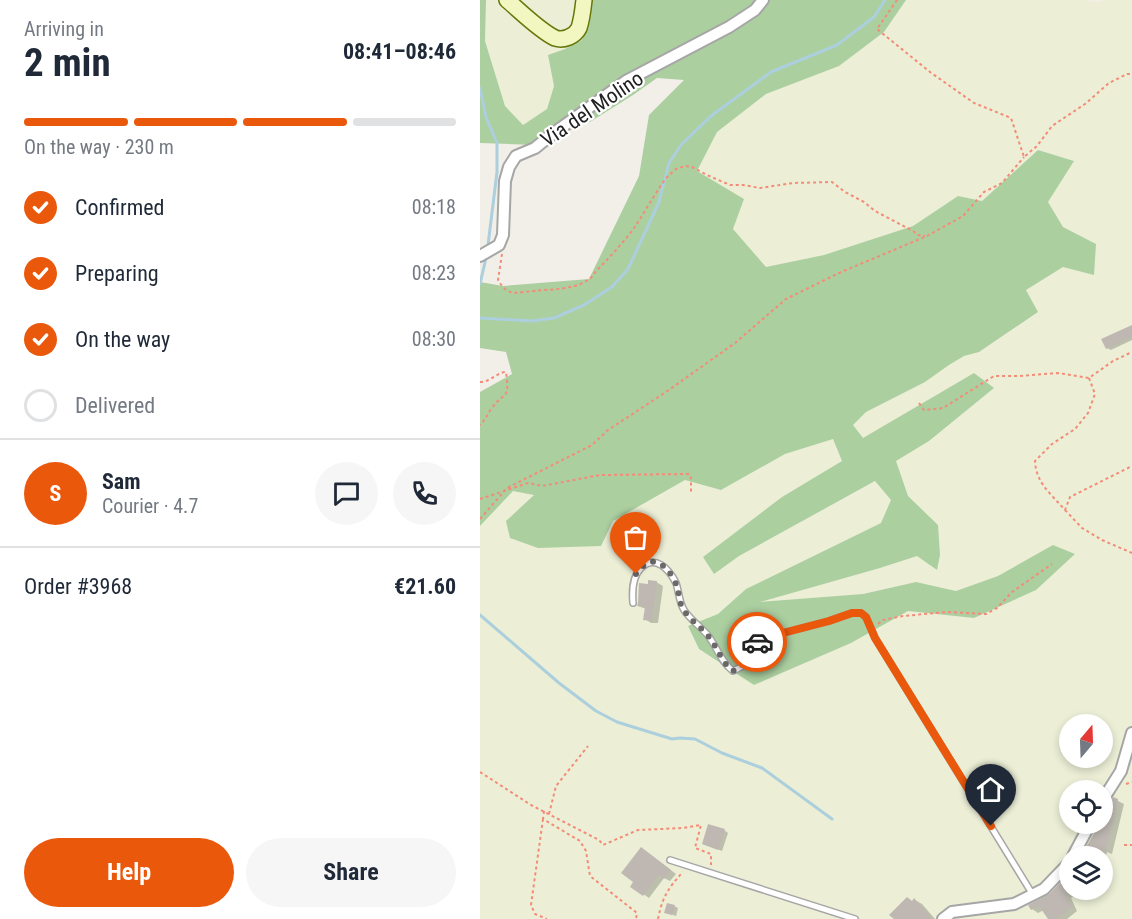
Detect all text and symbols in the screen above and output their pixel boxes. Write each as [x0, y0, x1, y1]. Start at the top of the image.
text: Arriving in [24, 17, 104, 41]
text: 08:41–08:46 [343, 39, 456, 64]
text: 2 min [24, 40, 111, 86]
street label: Via del Molino [536, 66, 648, 152]
text: On the way · 230 m [24, 135, 174, 159]
icon: check [24, 191, 57, 224]
text: Confirmed [75, 195, 164, 220]
text: 08:18 [412, 195, 456, 219]
icon: check [24, 257, 57, 290]
text: Preparing [75, 261, 159, 286]
text: 08:23 [412, 261, 456, 285]
icon: check [24, 323, 57, 356]
text: On the way [75, 327, 170, 352]
text: 08:30 [412, 327, 456, 351]
text: Delivered [75, 393, 155, 418]
button: chat [315, 462, 378, 525]
button: phone [393, 462, 456, 525]
text: Sam [102, 469, 141, 494]
text: S [50, 481, 61, 506]
text: Courier · 4.7 [102, 494, 198, 518]
pin [610, 512, 661, 574]
icon: bag [619, 521, 652, 554]
text: Order #3968 [24, 574, 132, 599]
text: €21.60 [394, 574, 456, 599]
courier [727, 612, 787, 672]
icon: car [741, 626, 774, 659]
north arrow [1059, 714, 1113, 768]
map controls [1059, 714, 1113, 900]
pin [965, 764, 1016, 826]
icon: home [974, 773, 1007, 806]
button: locate [1059, 780, 1113, 834]
button: Help [24, 838, 234, 907]
button: Share [246, 838, 456, 907]
button: layers [1059, 846, 1113, 900]

